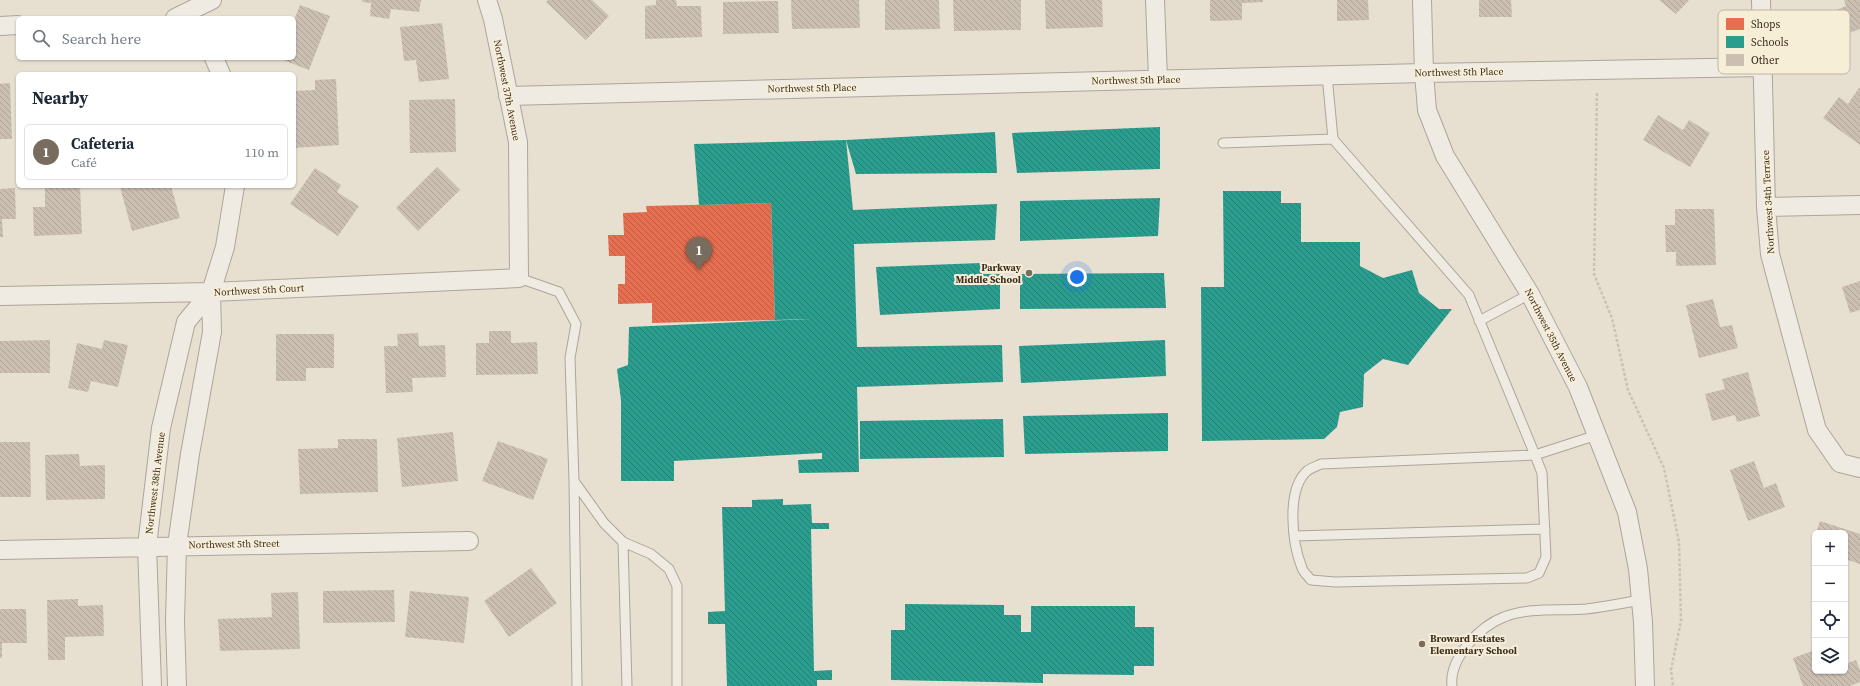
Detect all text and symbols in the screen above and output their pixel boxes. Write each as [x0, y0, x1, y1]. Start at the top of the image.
legend [1718, 10, 1850, 74]
search box [16, 16, 296, 60]
text: Shops [1751, 17, 1780, 32]
icon: search [30, 27, 52, 49]
text: Search here [62, 28, 141, 49]
text: Schools [1751, 35, 1789, 50]
street label: Northwest 37th Avenue [491, 38, 523, 142]
text: Other [1751, 53, 1780, 68]
street label: Northwest 5th Place [1414, 65, 1504, 79]
street label: Northwest 5th Place [1091, 73, 1181, 87]
street label: Northwest 5th Place [767, 81, 857, 95]
text: Nearby [32, 86, 88, 110]
text: Cafeteria [71, 133, 134, 154]
text: 1 [42, 144, 50, 161]
text: 110 m [245, 144, 279, 161]
street label: Northwest 34th Terrace [1759, 150, 1777, 254]
text: Café [71, 154, 97, 171]
pin: 1 [686, 237, 712, 270]
place label: Parkway Middle School [955, 261, 1022, 286]
your location [1067, 267, 1087, 287]
marker: Parkway Middle School [1024, 268, 1034, 278]
street label: Northwest 5th Court [214, 281, 305, 299]
street label: Northwest 35th Avenue [1522, 286, 1580, 384]
street label: Northwest 38th Avenue [142, 431, 168, 535]
map controls [1812, 530, 1848, 674]
button: + [1812, 530, 1848, 566]
street label: Northwest 5th Street [188, 537, 280, 551]
button: − [1812, 566, 1848, 602]
button: locate [1812, 602, 1848, 638]
place label: Broward Estates Elementary School [1430, 632, 1517, 657]
button: layers [1812, 638, 1848, 674]
marker: Broward Estates Elementary School [1417, 639, 1427, 649]

